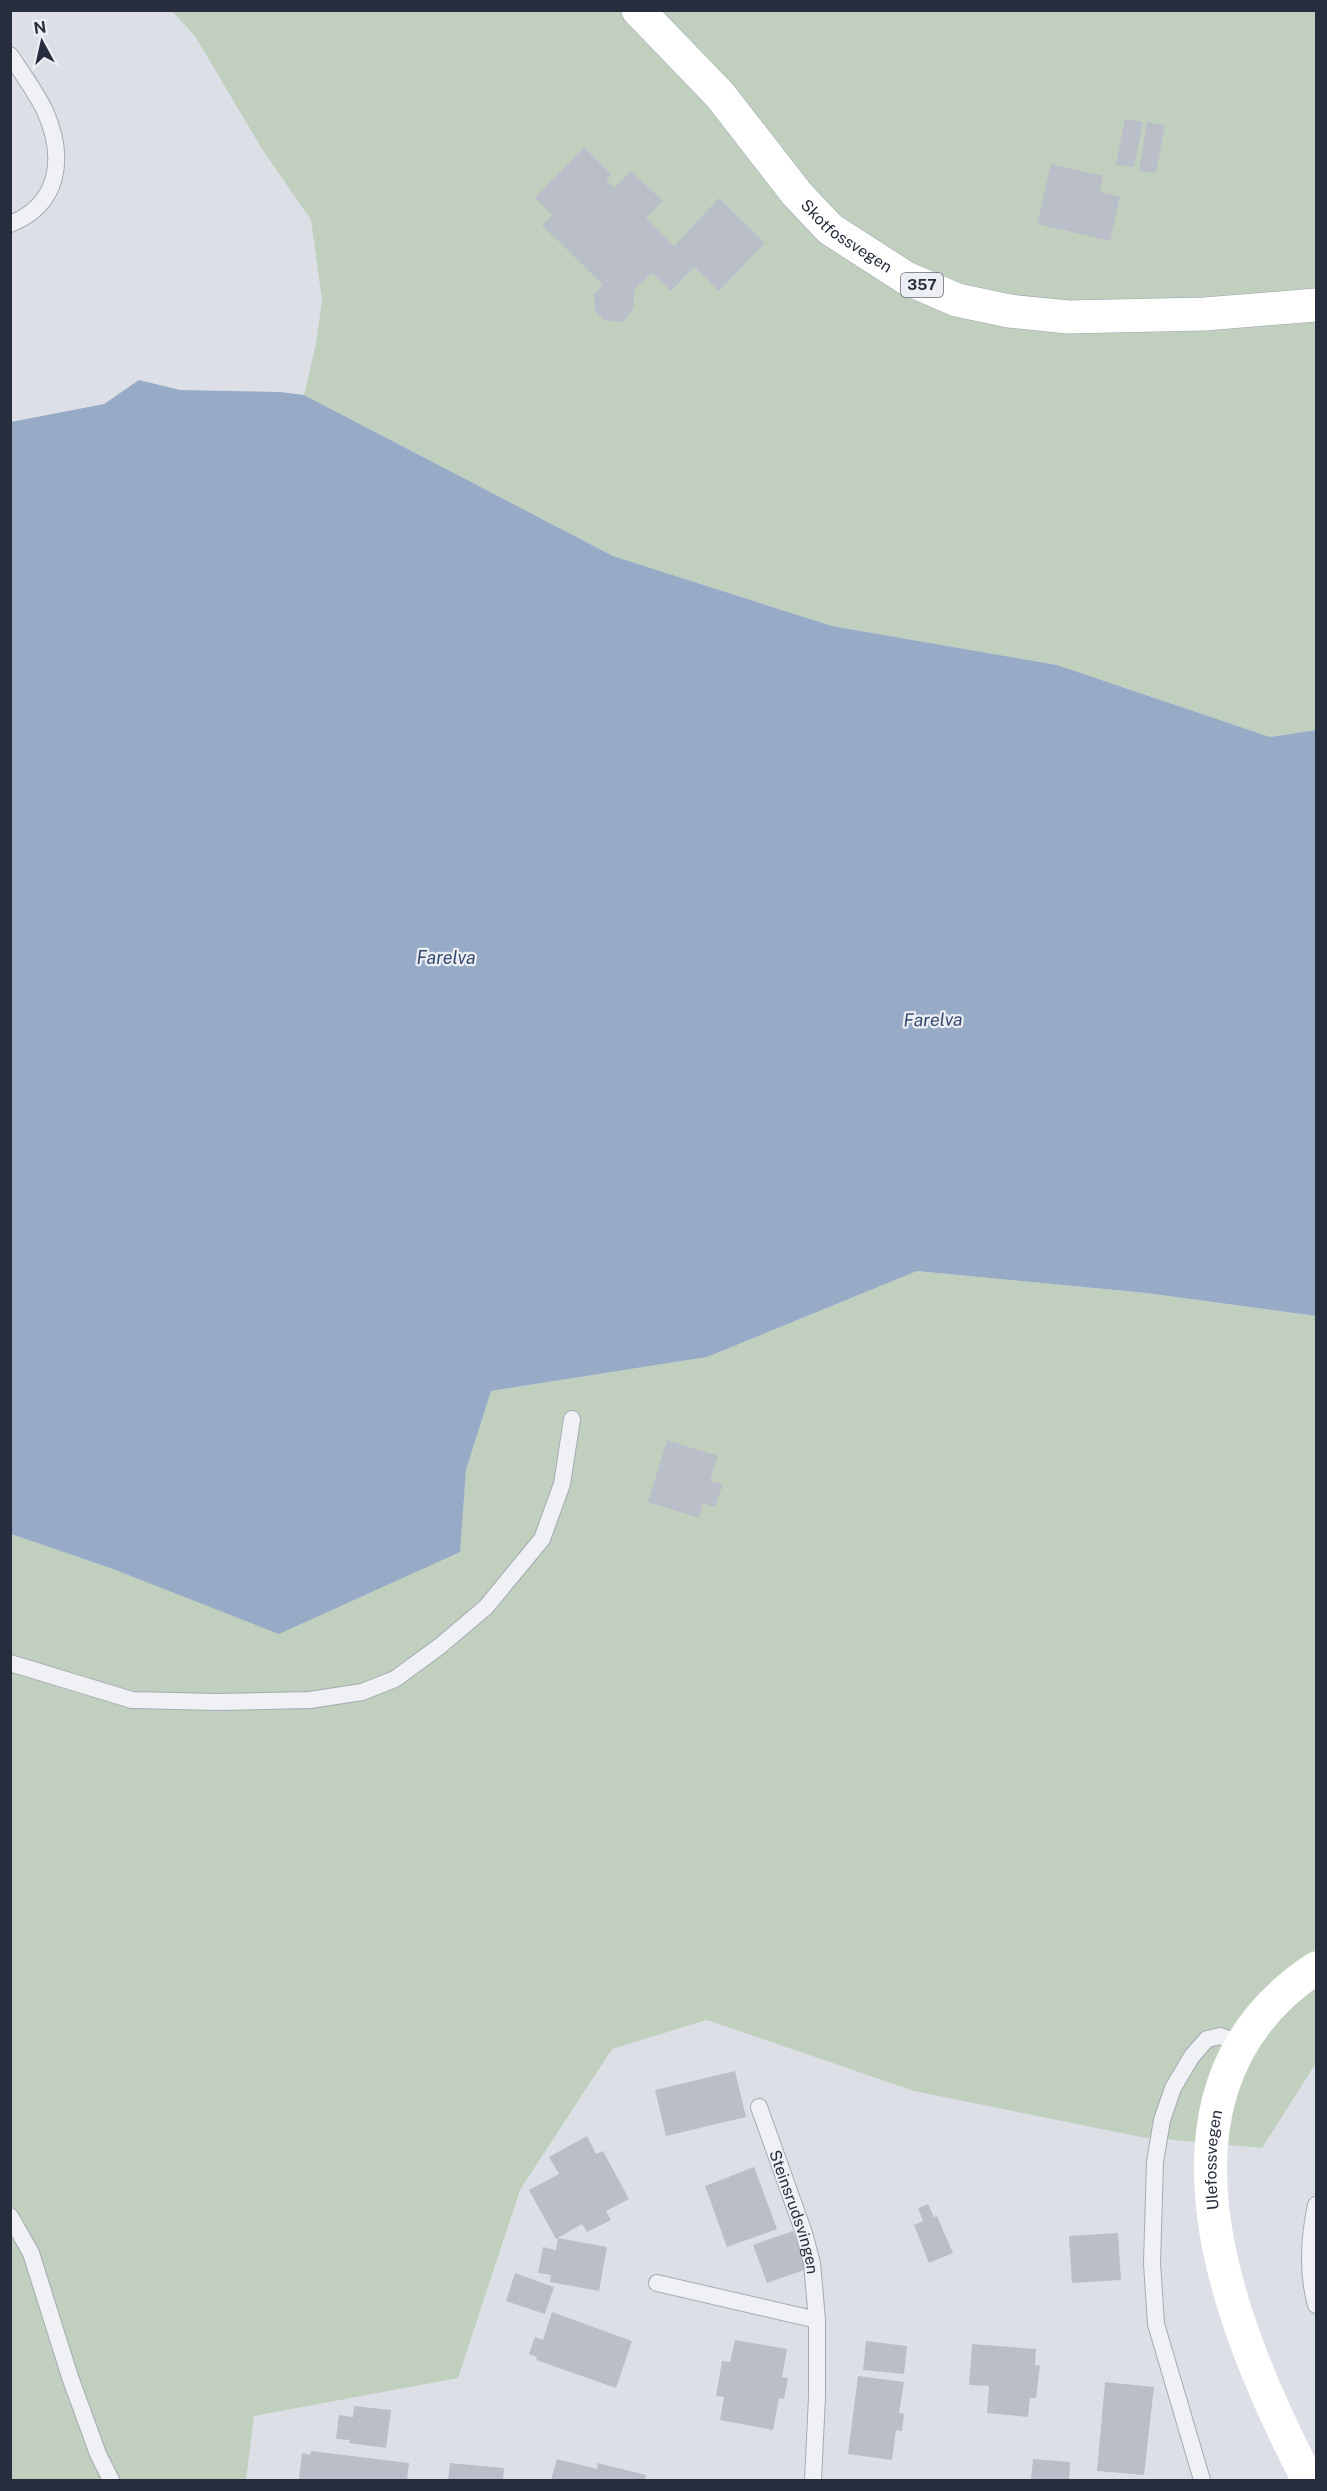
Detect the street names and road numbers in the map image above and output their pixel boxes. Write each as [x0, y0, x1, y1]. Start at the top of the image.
street label: Skotfossvegen [797, 195, 896, 277]
road number: 357 [901, 273, 943, 297]
street label: Ulefossvegen [1201, 2108, 1226, 2211]
street label: Steinsrudsvingen [765, 2148, 822, 2275]

